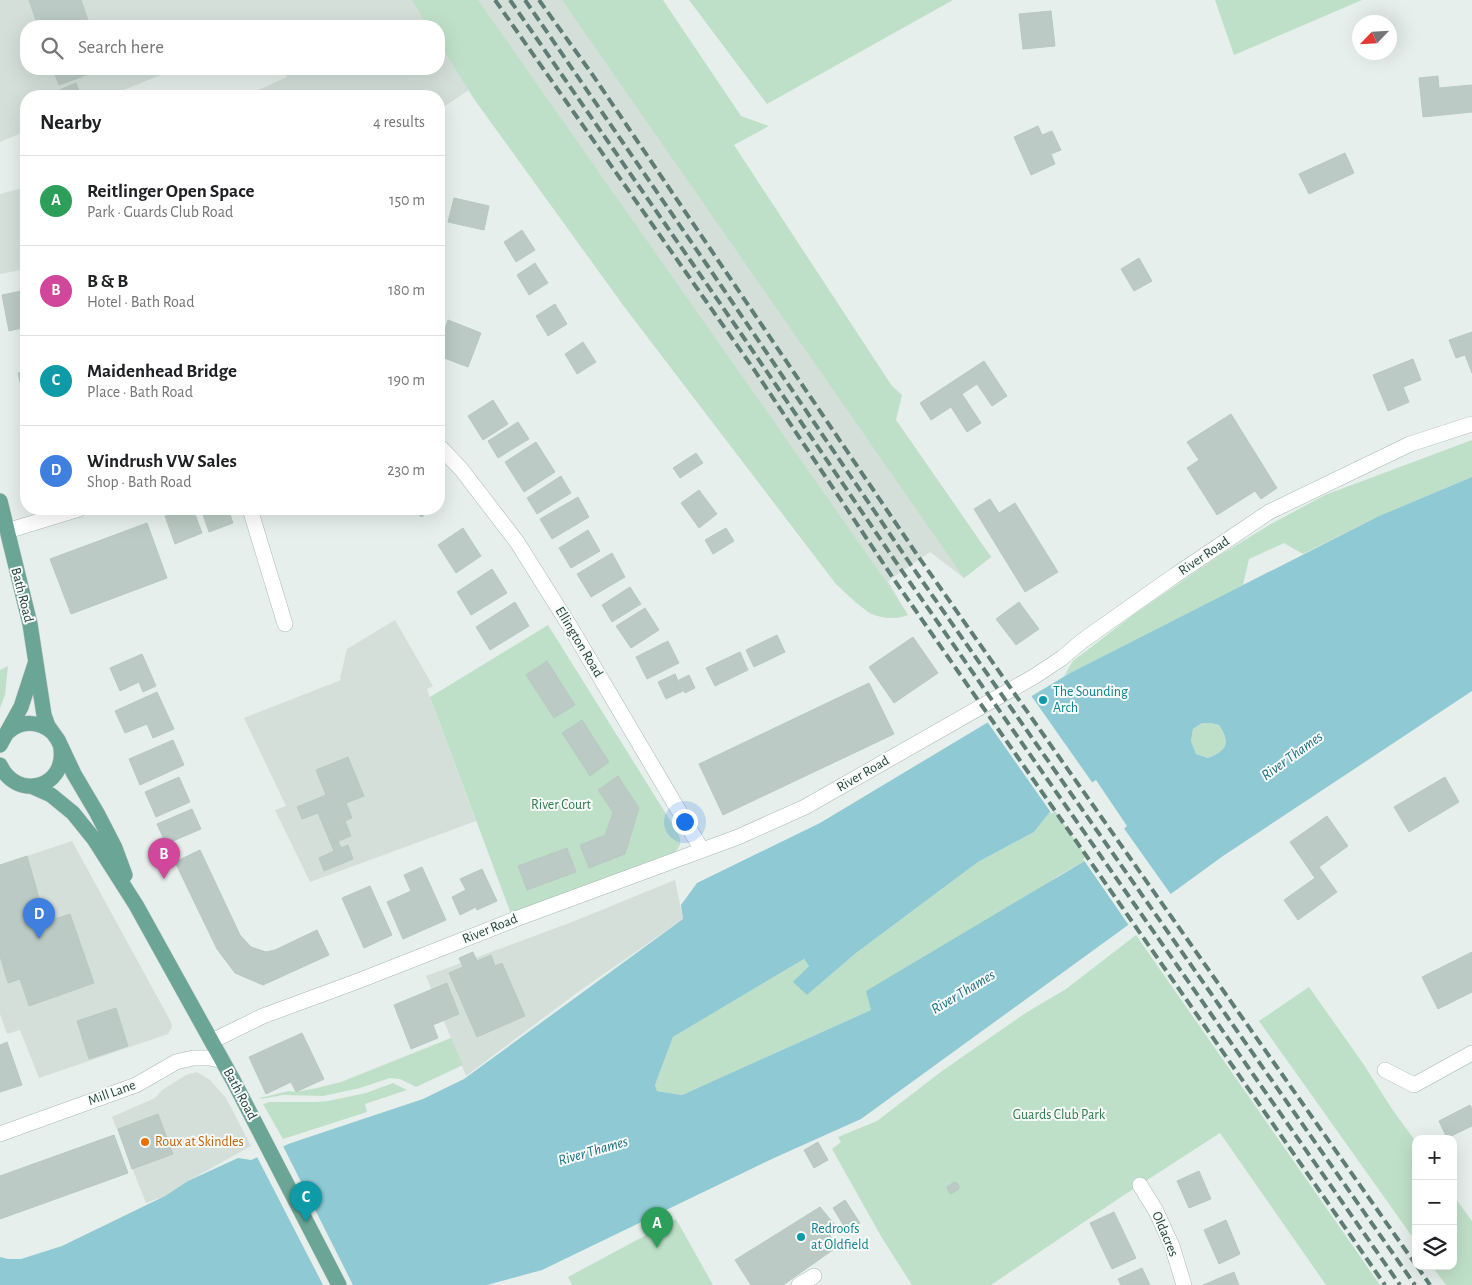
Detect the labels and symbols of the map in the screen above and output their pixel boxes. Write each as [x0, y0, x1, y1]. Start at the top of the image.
north arrow [1352, 15, 1397, 60]
street label: River Road [1176, 534, 1232, 578]
street label: Bath Road [8, 566, 36, 624]
street label: Ellington Road [553, 604, 605, 680]
place label: The Sounding Arch [1053, 685, 1128, 715]
marker: The Sounding Arch [1037, 694, 1049, 706]
water label: River Thames [1259, 729, 1326, 783]
street label: River Road [834, 753, 892, 795]
park label: River Court [531, 798, 592, 812]
your location [672, 809, 698, 835]
pin: B [148, 838, 180, 879]
pin: D [23, 898, 55, 939]
street label: River Road [460, 912, 520, 946]
water label: River Thames [928, 967, 998, 1017]
street label: Bath Road [221, 1066, 259, 1122]
street label: Mill Lane [86, 1078, 138, 1108]
park label: Guards Club Park [1013, 1108, 1106, 1122]
water label: River Thames [557, 1134, 630, 1168]
place label: Roux at Skindles [155, 1135, 244, 1149]
marker: Roux at Skindles [139, 1136, 151, 1148]
pin: C [290, 1181, 322, 1222]
pin: A [641, 1207, 673, 1248]
street label: Oldacres [1149, 1209, 1181, 1259]
place label: Redroofs at Oldfield [811, 1222, 869, 1252]
marker: Redroofs at Oldfield [795, 1231, 807, 1243]

